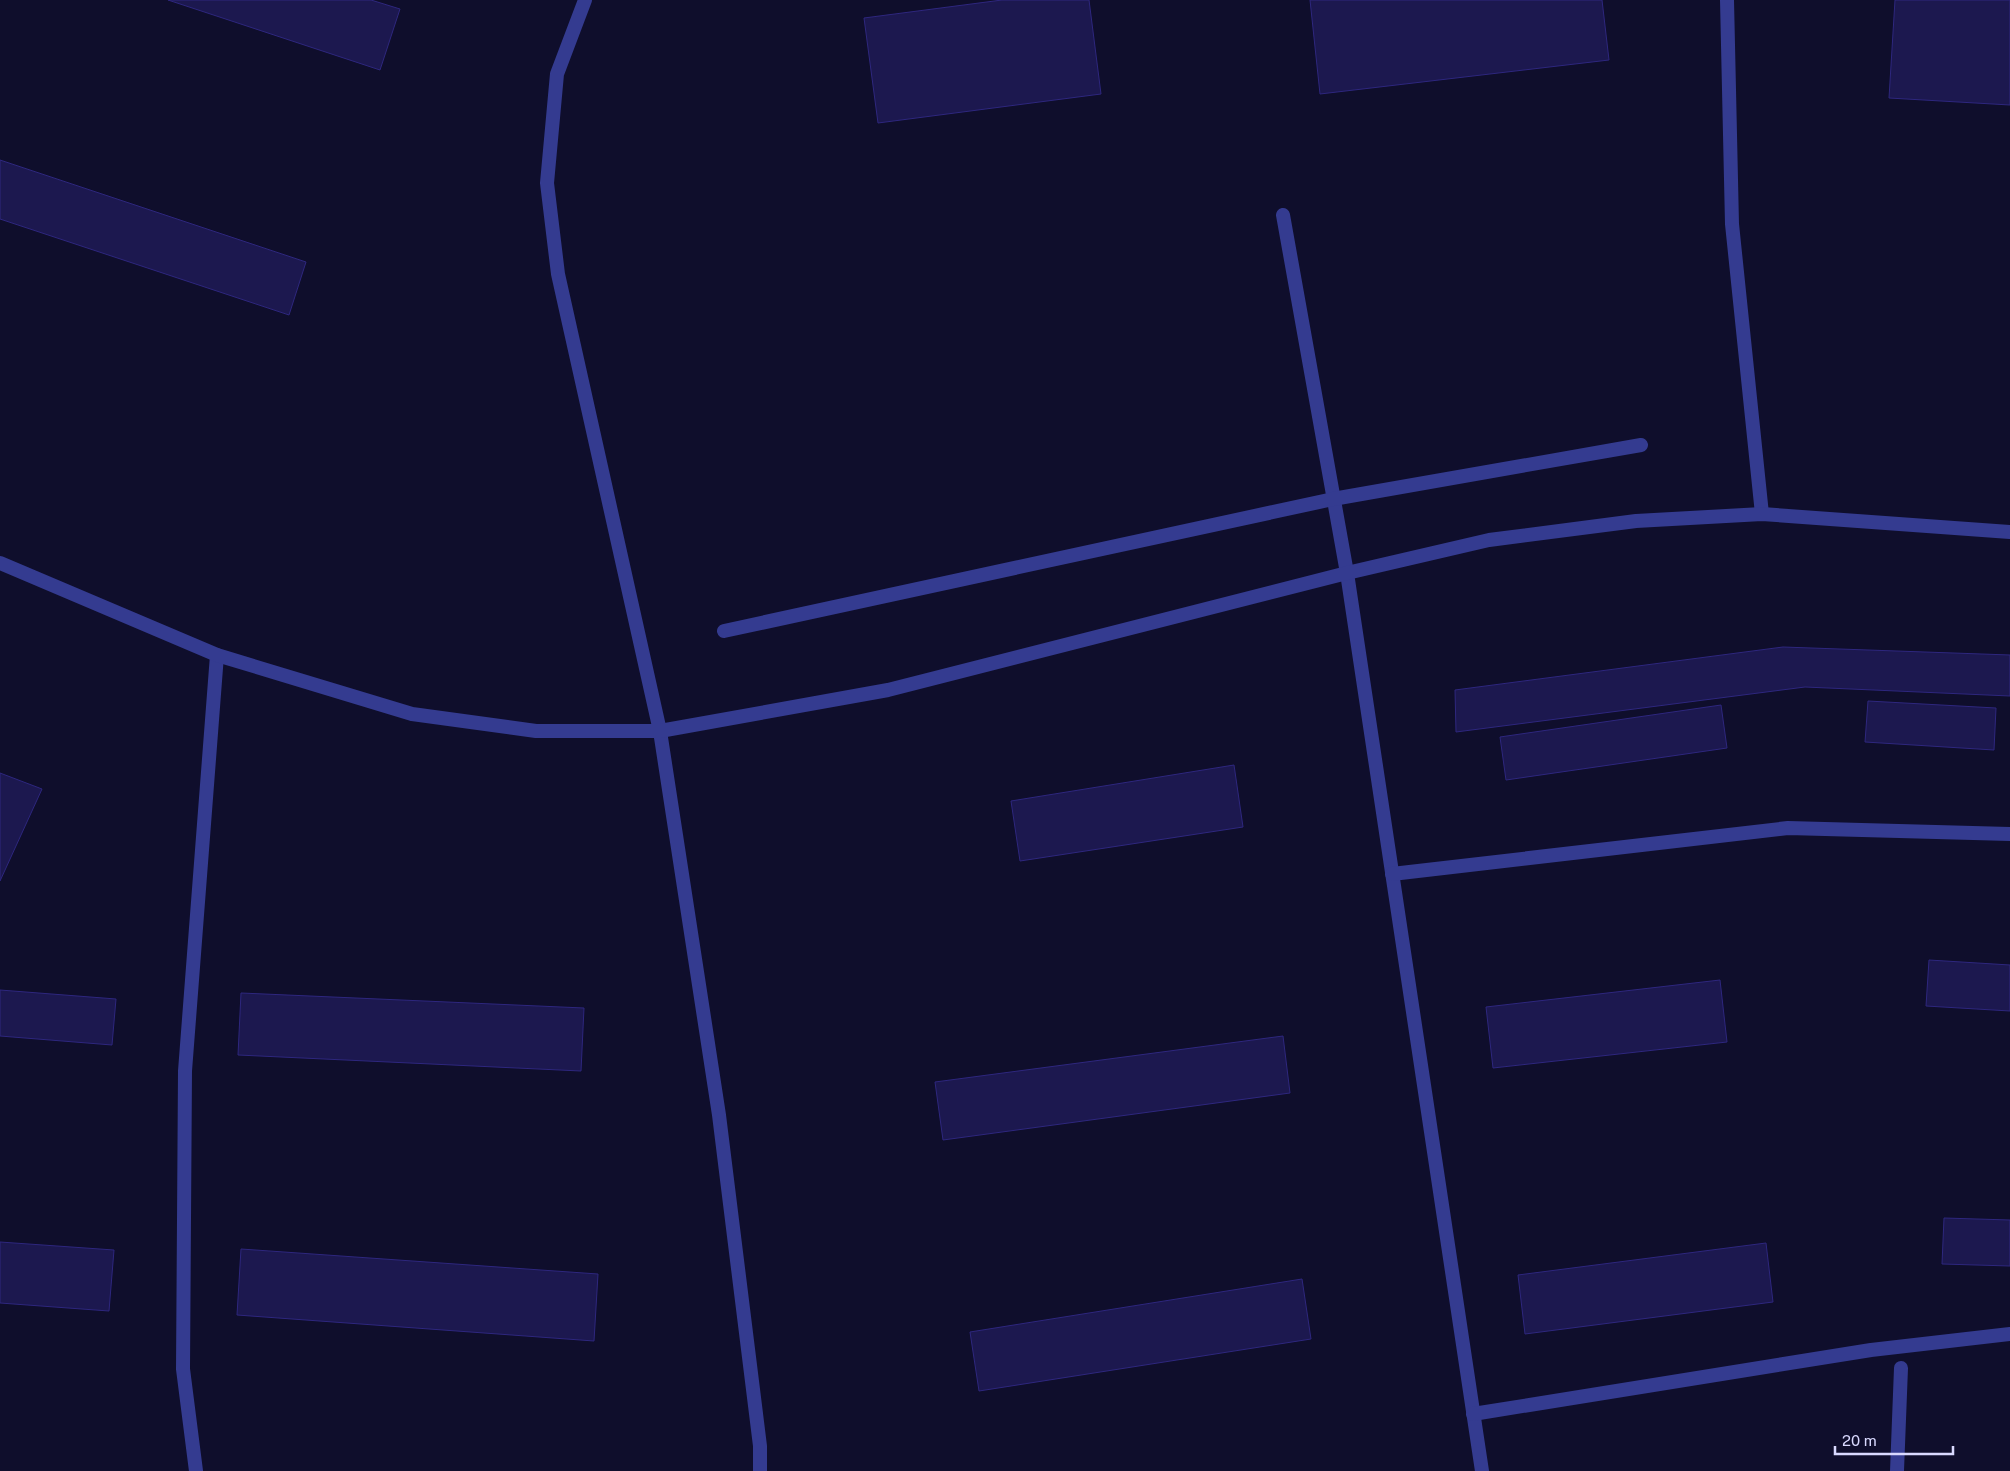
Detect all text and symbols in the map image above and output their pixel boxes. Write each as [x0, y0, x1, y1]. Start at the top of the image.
scale bar [1835, 1424, 1952, 1456]
text: 20 m [1842, 1432, 1877, 1449]

